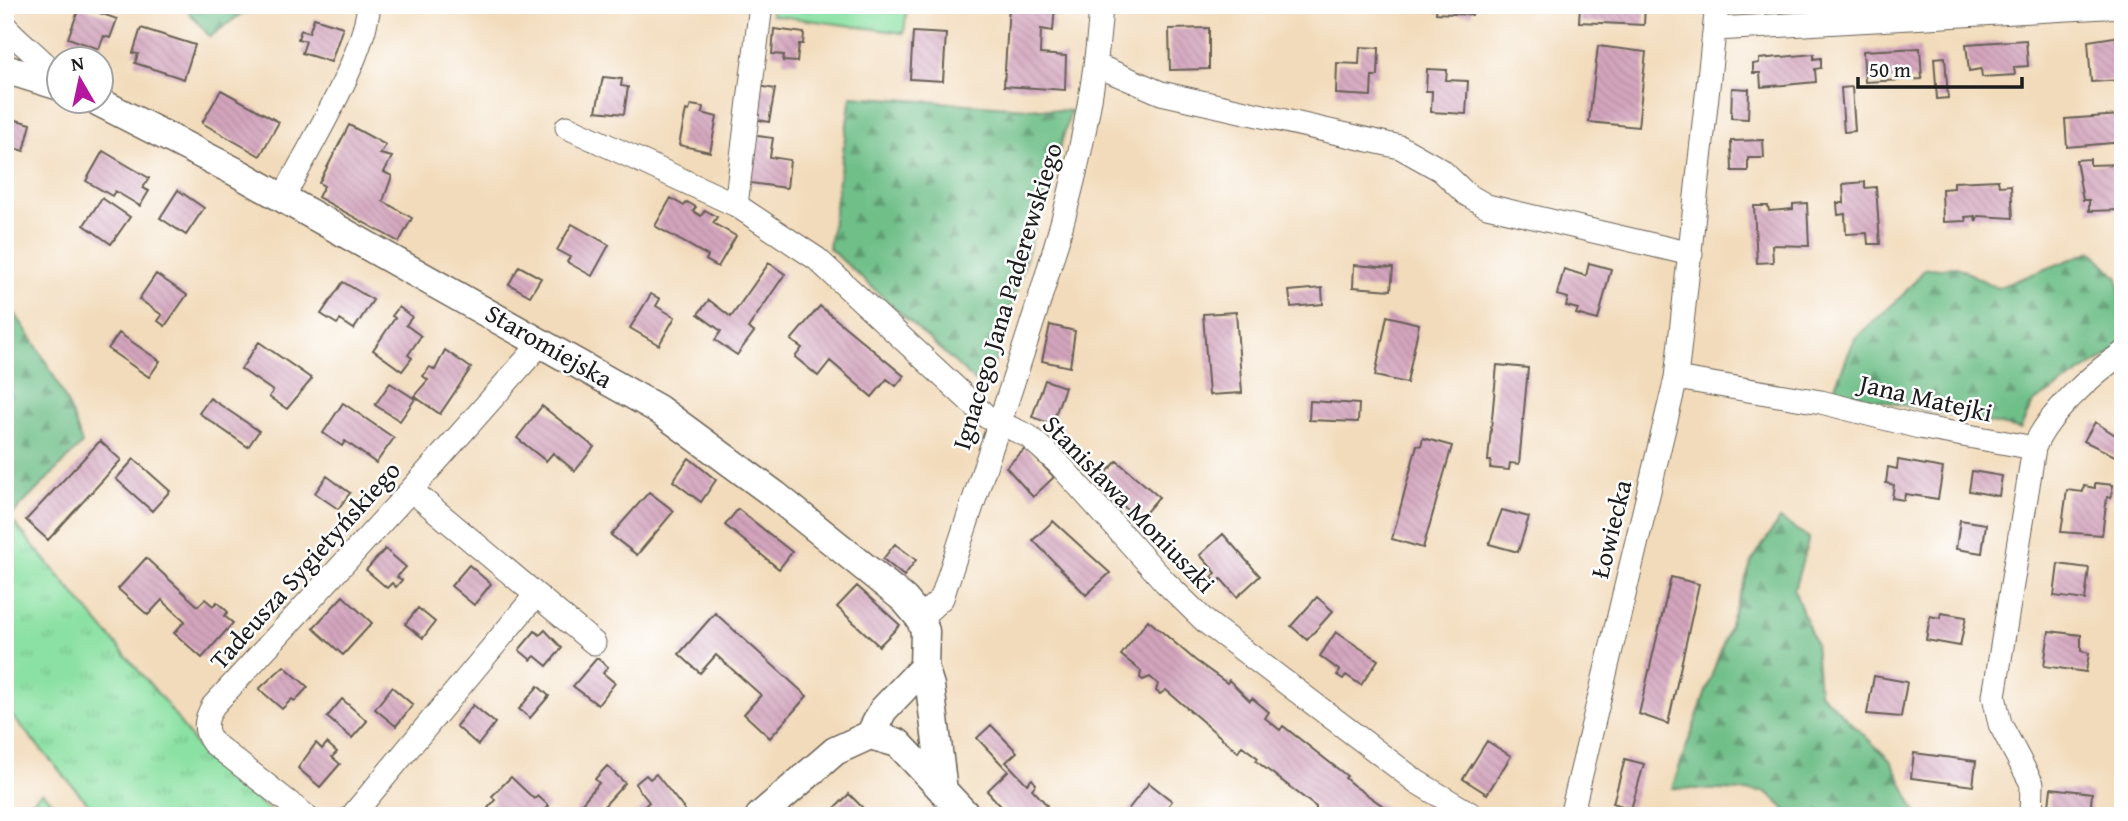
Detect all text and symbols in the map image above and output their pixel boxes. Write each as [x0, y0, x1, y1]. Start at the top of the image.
north arrow [46, 46, 116, 116]
scale bar [1858, 46, 2023, 90]
text: N [69, 48, 86, 78]
text: 50 m [1869, 54, 1911, 85]
street label: Ignacego Jana Paderewskiego [941, 138, 1072, 454]
street label: Staromiejska [478, 293, 621, 398]
street label: Jana Matejki [1853, 363, 1997, 432]
street label: Stanisława Moniuszki [1034, 406, 1225, 602]
street label: Tadeusza Sygietyńskiego [200, 451, 409, 678]
street label: Łowiecka [1579, 475, 1642, 582]

